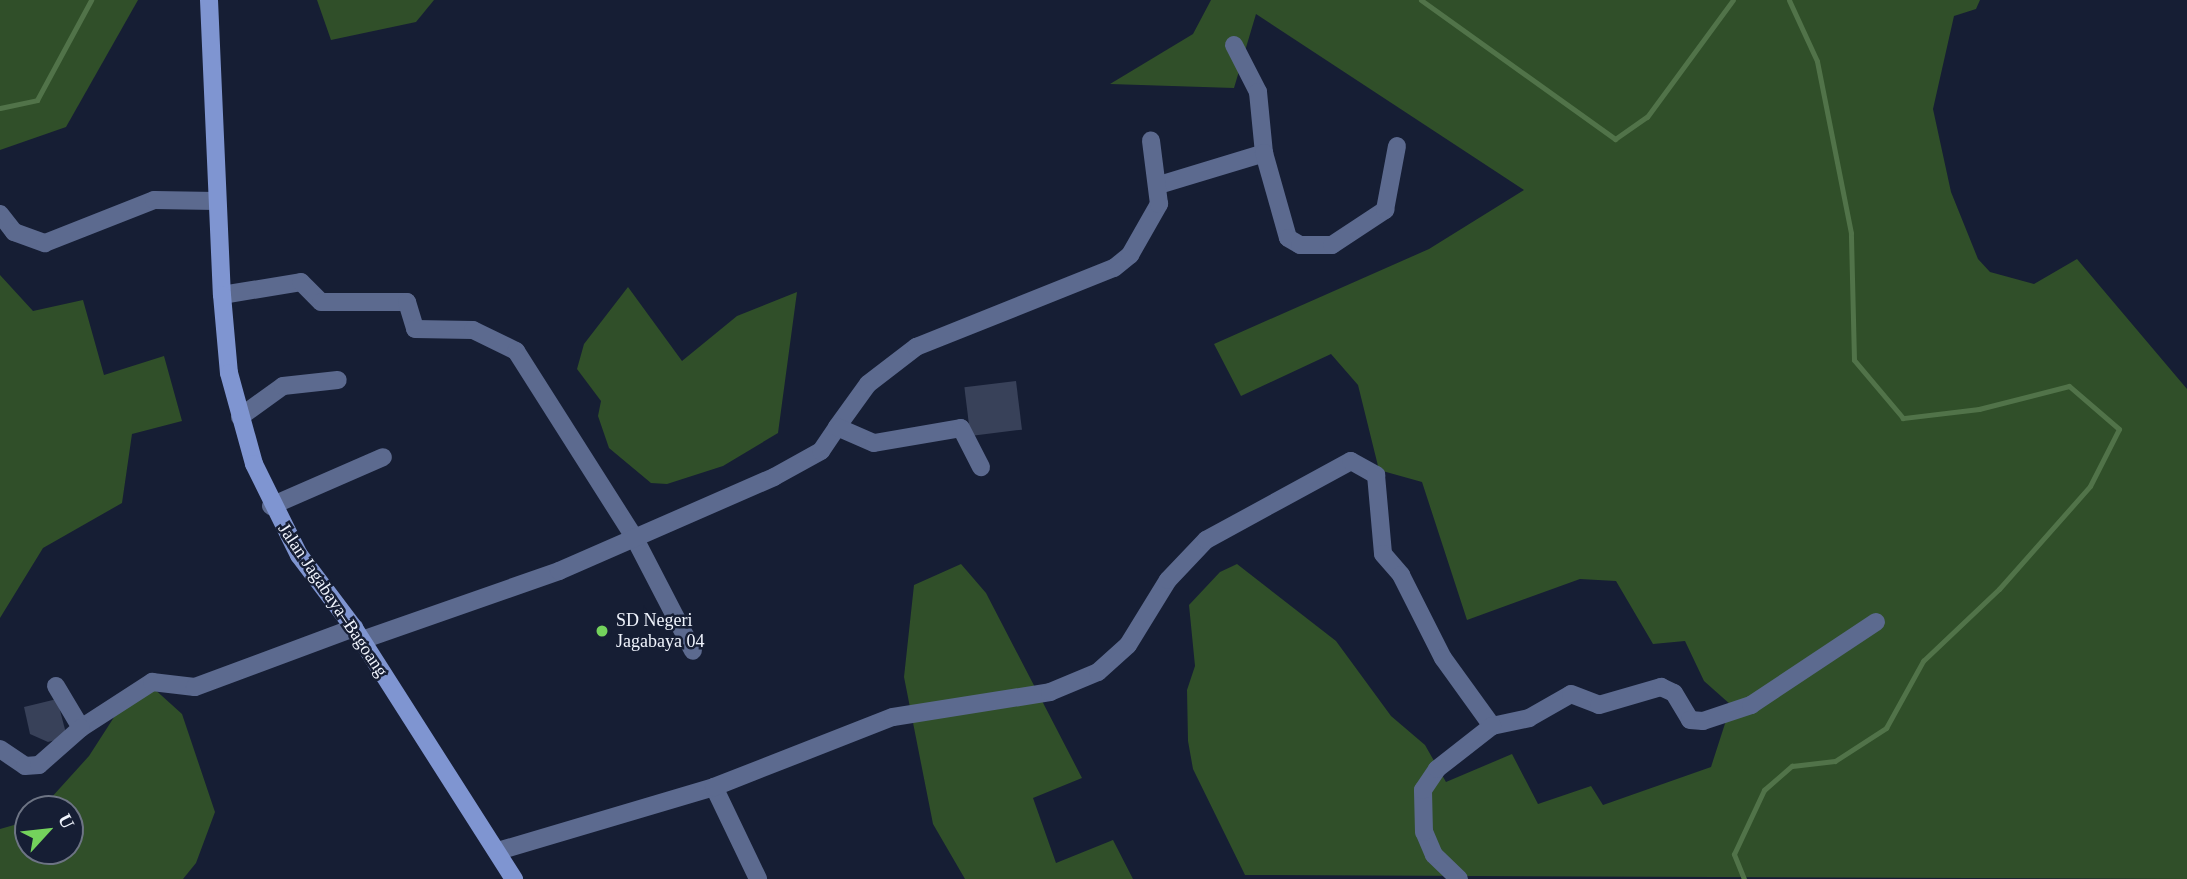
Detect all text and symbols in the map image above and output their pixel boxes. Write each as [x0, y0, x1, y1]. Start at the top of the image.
street label: Jalan Jagabaya–Bagoang [274, 519, 392, 681]
place label: SD Negeri Jagabaya 04 [616, 610, 704, 652]
marker: SD Negeri Jagabaya 04 [594, 623, 610, 639]
north arrow [14, 795, 84, 865]
text: U [54, 810, 79, 832]

